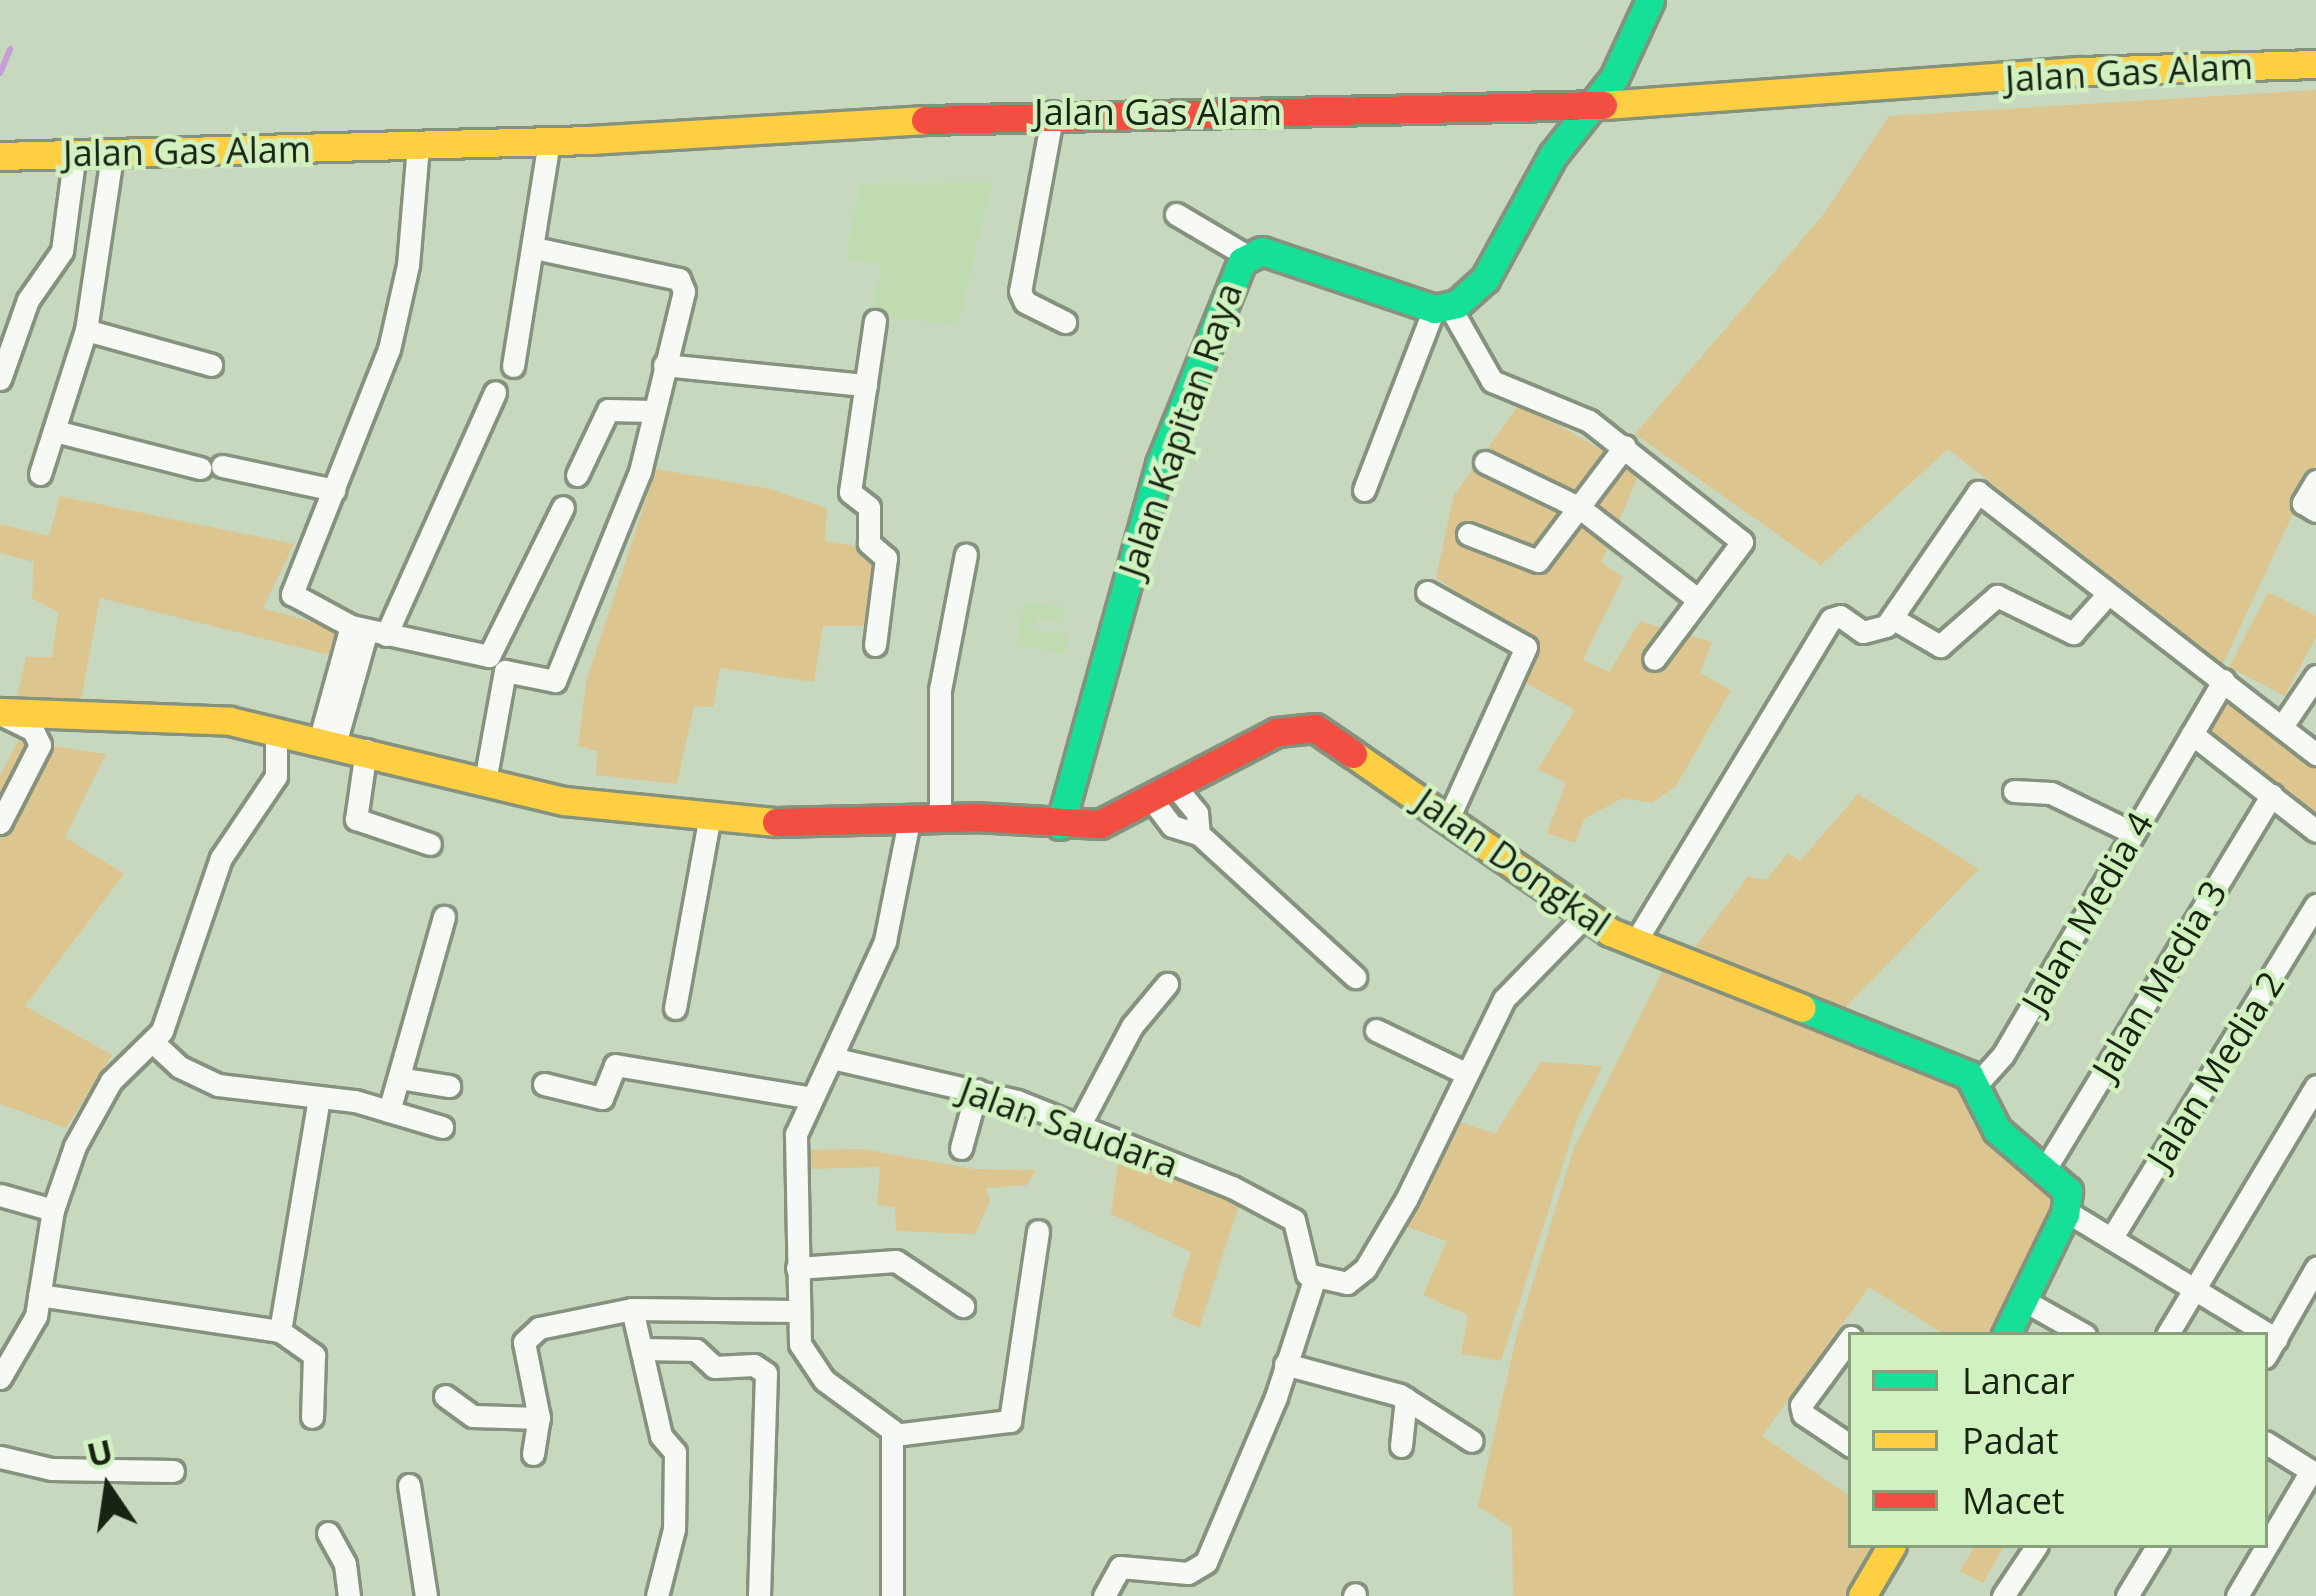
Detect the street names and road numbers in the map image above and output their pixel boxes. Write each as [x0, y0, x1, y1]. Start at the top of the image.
street label: Jalan Gas Alam [2004, 44, 2254, 100]
street label: Jalan Gas Alam [1034, 90, 1282, 134]
street label: Jalan Gas Alam [63, 127, 311, 175]
street label: Jalan Kapitan Raya [1109, 277, 1251, 583]
street label: Jalan Dongkal [1407, 779, 1619, 945]
street label: Jalan Media 4 [2012, 804, 2162, 1020]
street label: Jalan Media 3 [2083, 873, 2235, 1087]
street label: Jalan Media 2 [2137, 964, 2293, 1176]
street label: Jalan Saudara [954, 1068, 1184, 1186]

